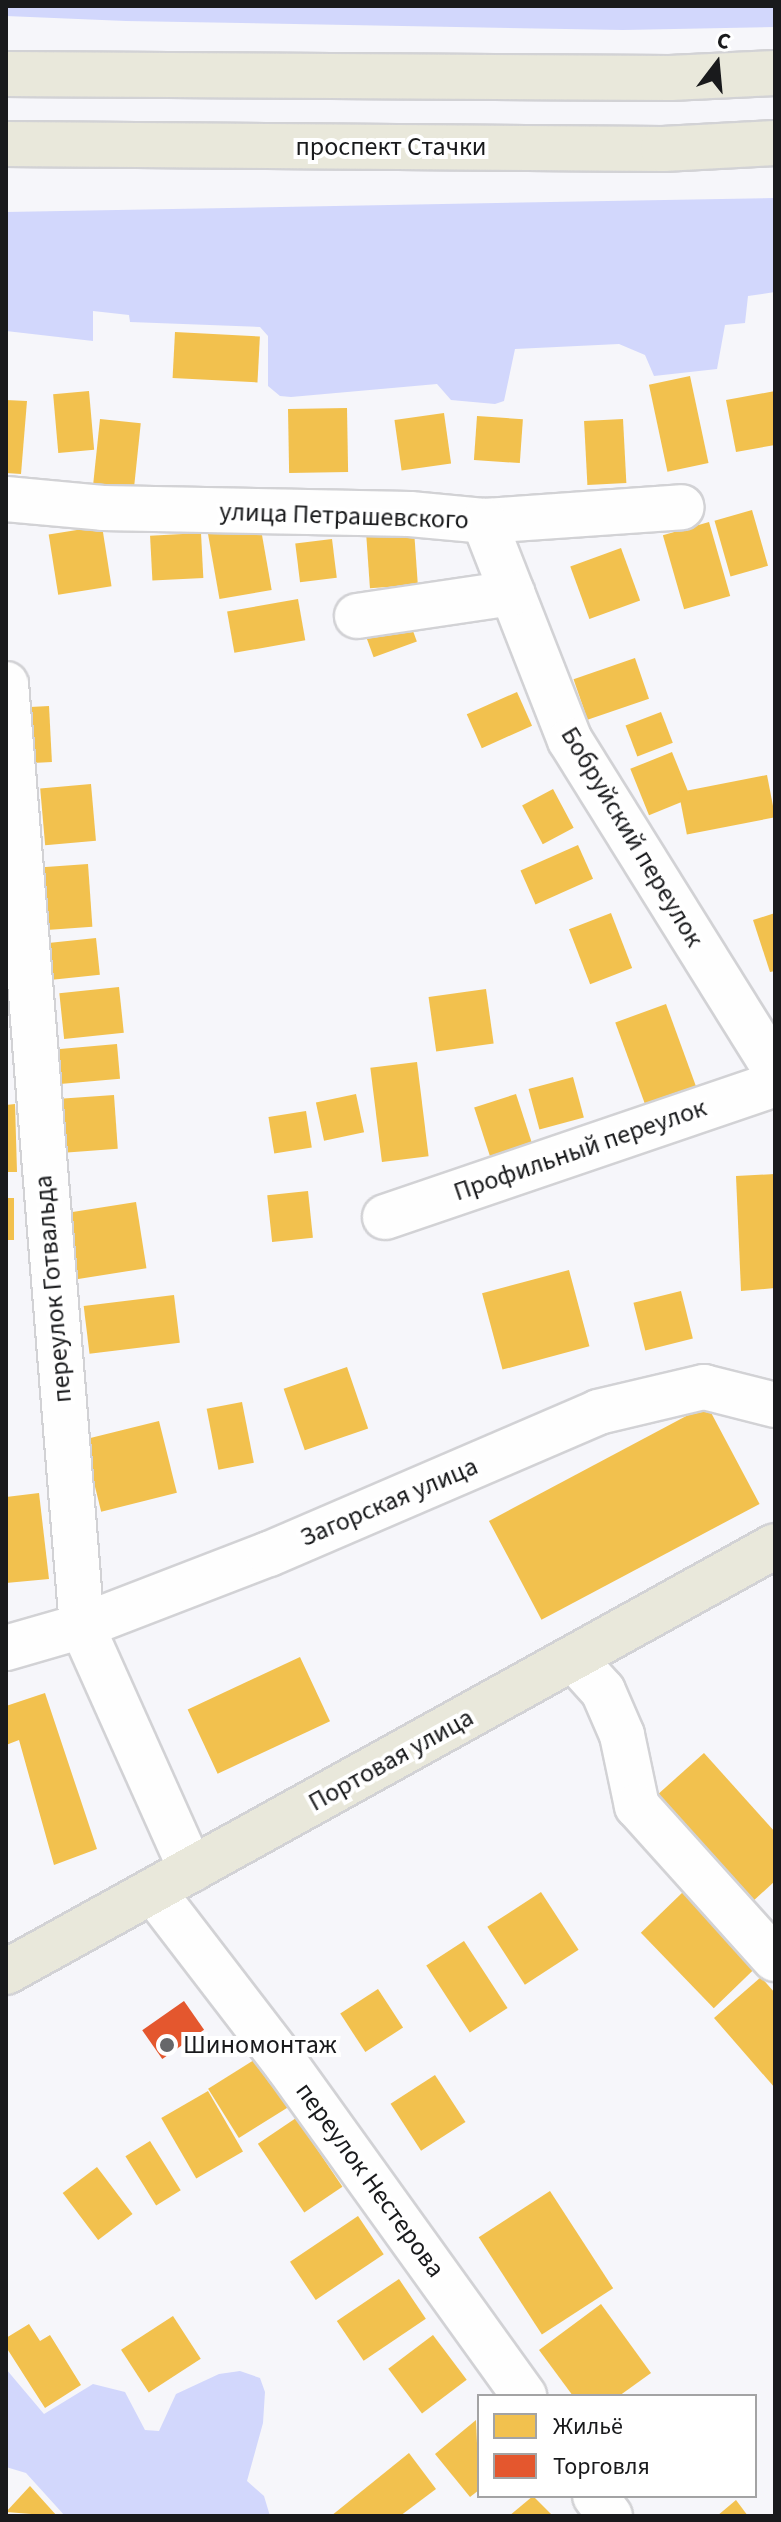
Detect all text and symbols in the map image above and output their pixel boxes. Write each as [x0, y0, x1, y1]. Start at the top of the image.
north arrow [677, 24, 757, 104]
text: С [713, 24, 734, 58]
street label: проспект Стачки [295, 131, 487, 163]
street label: улица Петрашевского [219, 496, 469, 536]
street label: Бобруйский переулок [554, 721, 710, 953]
street label: Профильный переулок [450, 1092, 710, 1208]
street label: переулок Готвальда [28, 1174, 78, 1404]
street label: Загорская улица [296, 1451, 482, 1553]
street label: Портовая улица [303, 1702, 479, 1818]
place label: Шиномонтаж [183, 2029, 337, 2061]
marker: Шиномонтаж [158, 2036, 176, 2054]
street label: переулок Нестерова [289, 2076, 451, 2284]
legend [477, 2394, 757, 2498]
text: Жильё [553, 2409, 623, 2444]
text: Торговля [553, 2449, 650, 2484]

